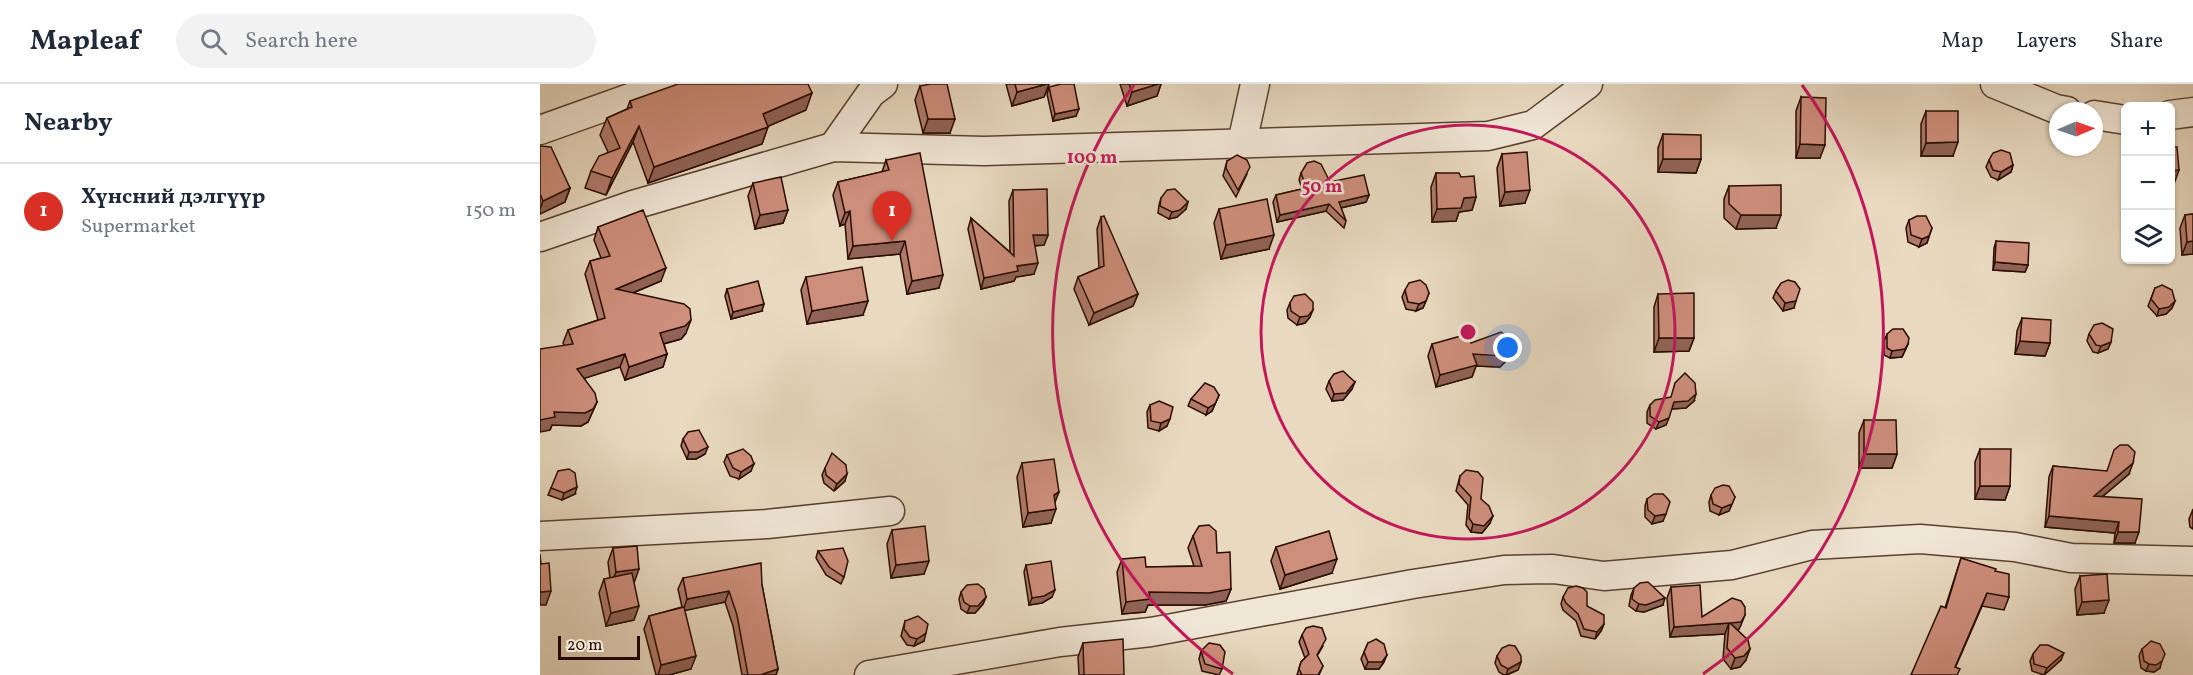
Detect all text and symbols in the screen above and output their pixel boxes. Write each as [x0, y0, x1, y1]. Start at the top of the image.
search box [176, 14, 596, 68]
text: Mapleaf [30, 22, 140, 61]
icon: search [197, 25, 230, 58]
text: Search here [245, 26, 358, 57]
text: Map [1941, 27, 1983, 56]
text: Layers [2016, 27, 2077, 56]
text: Share [2110, 27, 2163, 56]
north arrow [2049, 102, 2103, 156]
map controls [2121, 102, 2175, 264]
button: + [2121, 102, 2175, 156]
text: Nearby [24, 105, 113, 141]
text: 100 m [1067, 146, 1117, 171]
button: − [2121, 156, 2175, 210]
text: 50 m [1302, 175, 1342, 200]
text: Хүнсний дэлгүүр [81, 182, 265, 213]
pin: 1 [872, 192, 912, 241]
text: 1 [39, 197, 48, 225]
text: 150 m [465, 197, 516, 225]
button: layers [2121, 210, 2175, 264]
text: Supermarket [81, 213, 196, 241]
centre of rings [1458, 322, 1478, 342]
your location [1493, 333, 1522, 362]
scale bar [558, 633, 640, 660]
text: 20 m [567, 635, 602, 657]

